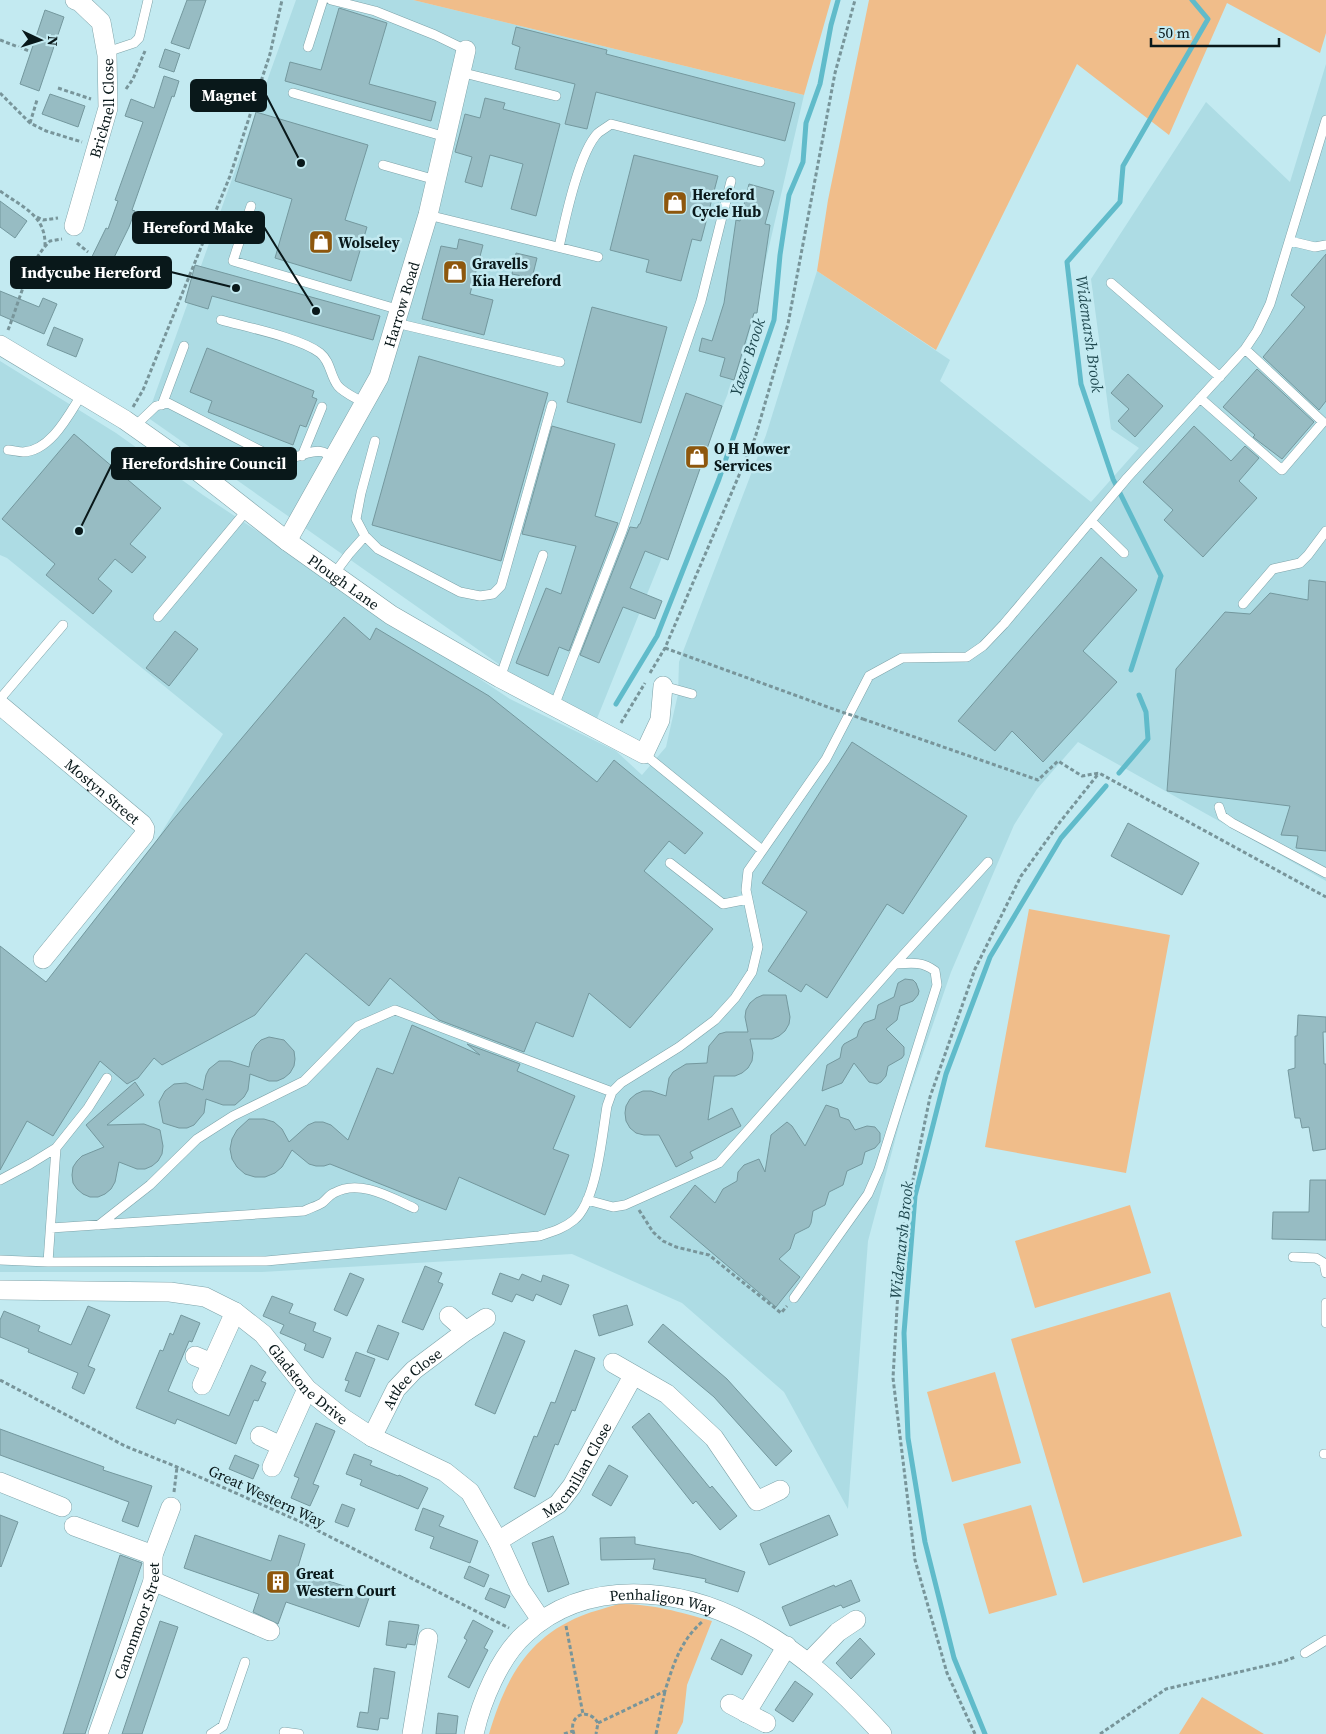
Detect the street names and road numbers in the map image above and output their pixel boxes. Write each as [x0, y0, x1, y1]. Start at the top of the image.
street label: Bricknell Close [84, 58, 118, 160]
street label: Harrow Road [378, 258, 424, 350]
street label: Plough Lane [304, 549, 384, 615]
street label: Mostyn Street [61, 753, 145, 829]
street label: Gladstone Drive [264, 1338, 353, 1429]
street label: Attlee Close [377, 1342, 446, 1413]
street label: Macmillan Close [538, 1418, 616, 1522]
street label: Great Western Way [205, 1460, 329, 1532]
street label: Canonmoor Street [108, 1562, 164, 1682]
street label: Penhaligon Way [608, 1583, 719, 1619]

